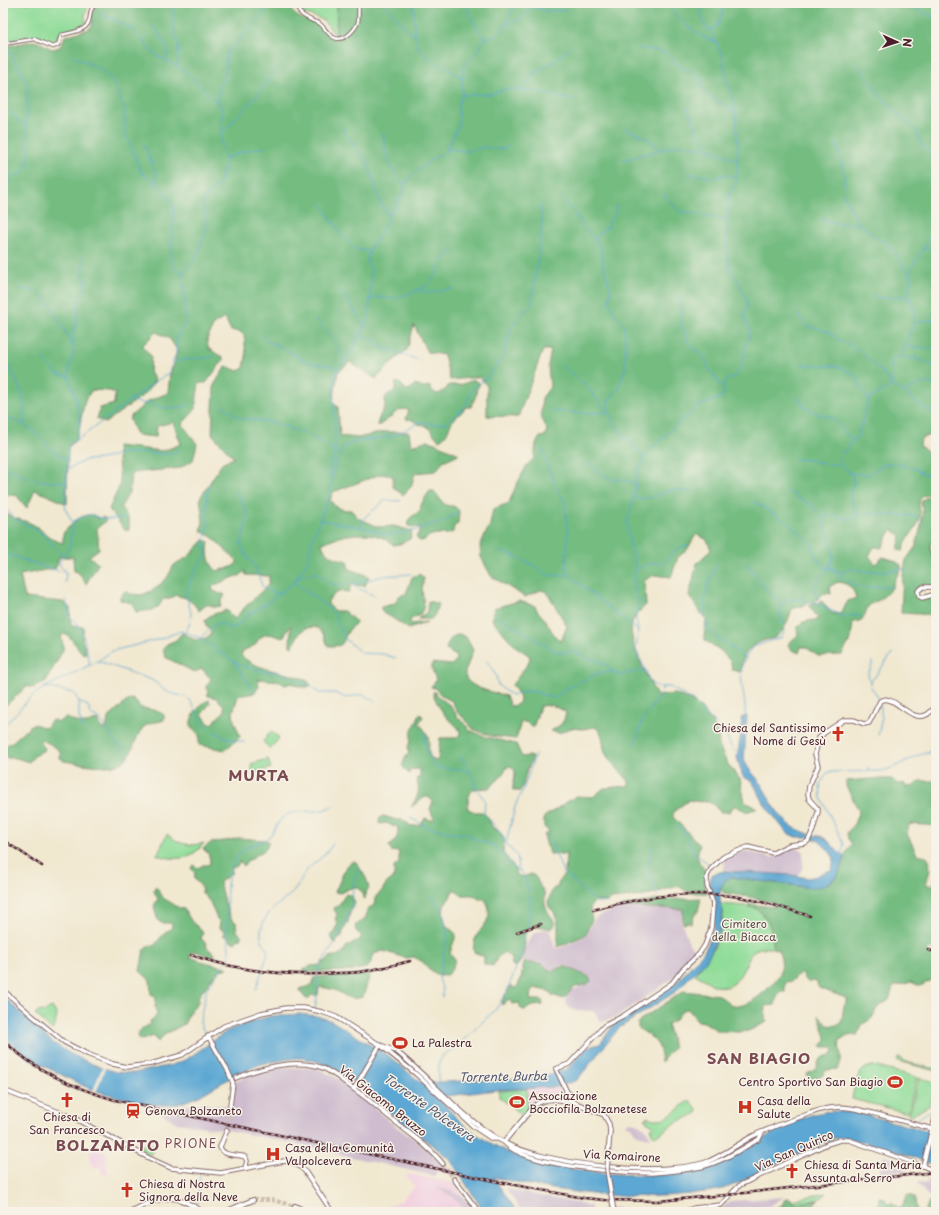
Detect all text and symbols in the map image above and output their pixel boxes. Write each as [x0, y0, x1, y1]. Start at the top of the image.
north arrow [877, 22, 917, 62]
text: N [899, 38, 916, 48]
place label: Chiesa del Santissimo Nome di Gesù [713, 719, 826, 749]
church icon: Chiesa del Santissimo Nome di Gesù [829, 725, 847, 743]
district label: MURTA [228, 763, 290, 786]
park label: Cimitero della Biacca [712, 915, 777, 945]
sports icon: La Palestra [391, 1034, 409, 1052]
place label: La Palestra [412, 1034, 472, 1051]
district label: SAN BIAGIO [707, 1046, 811, 1069]
street label: Via Giacomo Bruzzo [336, 1061, 431, 1140]
water label: Torrente Burba [459, 1066, 548, 1086]
water label: Torrente Polcevera [380, 1069, 479, 1146]
place label: Centro Sportivo San Biagio [738, 1073, 883, 1090]
sports icon: Centro Sportivo San Biagio [886, 1073, 904, 1091]
place label: Associazione Bocciofila Bolzanetese [529, 1087, 647, 1117]
church icon: Chiesa di San Francesco [58, 1091, 76, 1109]
place label: Casa della Salute [757, 1092, 811, 1122]
sports icon: Associazione Bocciofila Bolzanetese [508, 1093, 526, 1111]
hospital icon: Casa della Salute [736, 1098, 754, 1116]
station icon: Genova Bolzaneto [124, 1102, 142, 1120]
place label: Genova Bolzaneto [145, 1102, 242, 1119]
place label: Chiesa di San Francesco [29, 1108, 105, 1138]
street label: Via San Quirico [752, 1126, 836, 1175]
district label: BOLZANETO [56, 1133, 160, 1156]
district label: PRIONE [165, 1134, 217, 1152]
place label: Casa della Comunità Valpolcevera [285, 1139, 394, 1169]
hospital icon: Casa della Comunità Valpolcevera [264, 1145, 282, 1163]
street label: Via Romairone [583, 1145, 661, 1166]
place label: Chiesa di Santa Maria Assunta al Serro [804, 1156, 922, 1186]
church icon: Chiesa di Santa Maria Assunta al Serro [783, 1162, 801, 1180]
place label: Chiesa di Nostra Signora della Neve [139, 1175, 238, 1205]
church icon: Chiesa di Nostra Signora della Neve [118, 1181, 136, 1199]

